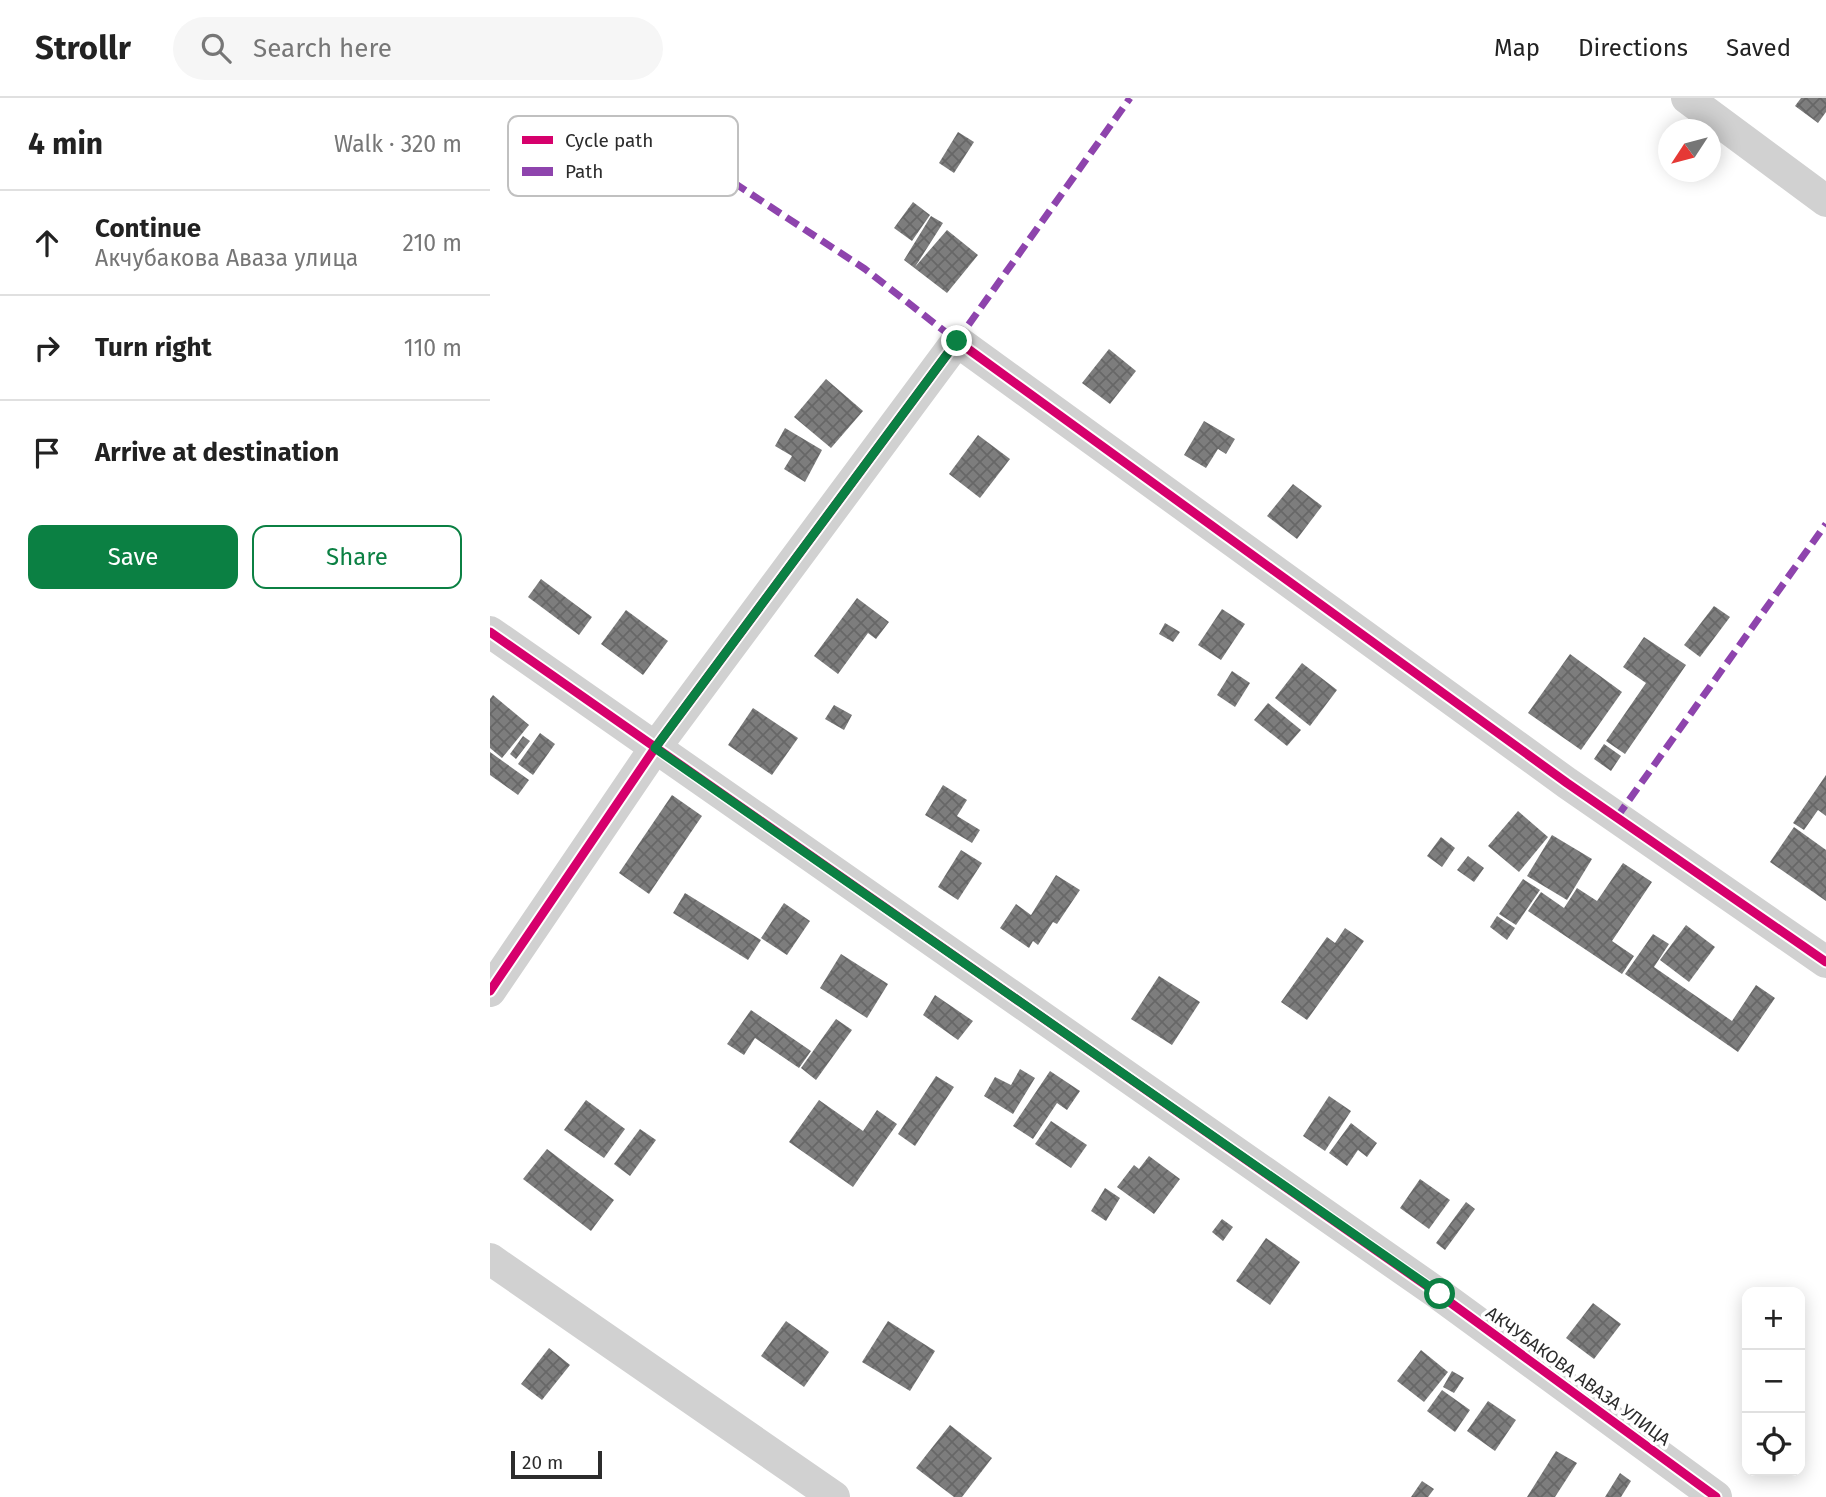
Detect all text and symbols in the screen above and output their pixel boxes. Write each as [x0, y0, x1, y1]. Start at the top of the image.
search box [173, 17, 663, 80]
text: Strollr [35, 28, 131, 68]
icon: search [197, 29, 235, 67]
text: Search here [253, 33, 392, 64]
text: Map [1494, 34, 1540, 62]
text: Directions [1578, 34, 1688, 62]
text: Saved [1726, 34, 1791, 62]
legend [508, 116, 738, 196]
north arrow [1658, 119, 1721, 182]
text: 4 min [28, 126, 103, 162]
text: Cycle path [565, 129, 653, 152]
text: Walk · 320 m [334, 130, 462, 158]
text: Path [565, 160, 603, 183]
text: Continue [95, 213, 201, 244]
icon: ahead [28, 224, 66, 262]
text: 210 m [403, 229, 462, 257]
text: Акчубакова Аваза улица [95, 244, 358, 272]
route end [941, 325, 972, 356]
icon: right [28, 329, 66, 367]
text: Turn right [95, 332, 212, 363]
text: 110 m [404, 334, 462, 362]
icon: arrive [28, 434, 66, 472]
text: Arrive at destination [95, 437, 339, 468]
button: Save [28, 525, 238, 589]
button: Share [252, 525, 462, 589]
route start [1424, 1278, 1455, 1309]
map controls [1742, 1287, 1805, 1476]
button: + [1742, 1287, 1805, 1350]
street label: АКЧУБАКОВА АВАЗА УЛИЦА [1482, 1302, 1675, 1451]
button: − [1742, 1350, 1805, 1413]
button: locate [1742, 1413, 1805, 1476]
scale bar [511, 1448, 602, 1480]
text: 20 m [522, 1451, 563, 1474]

